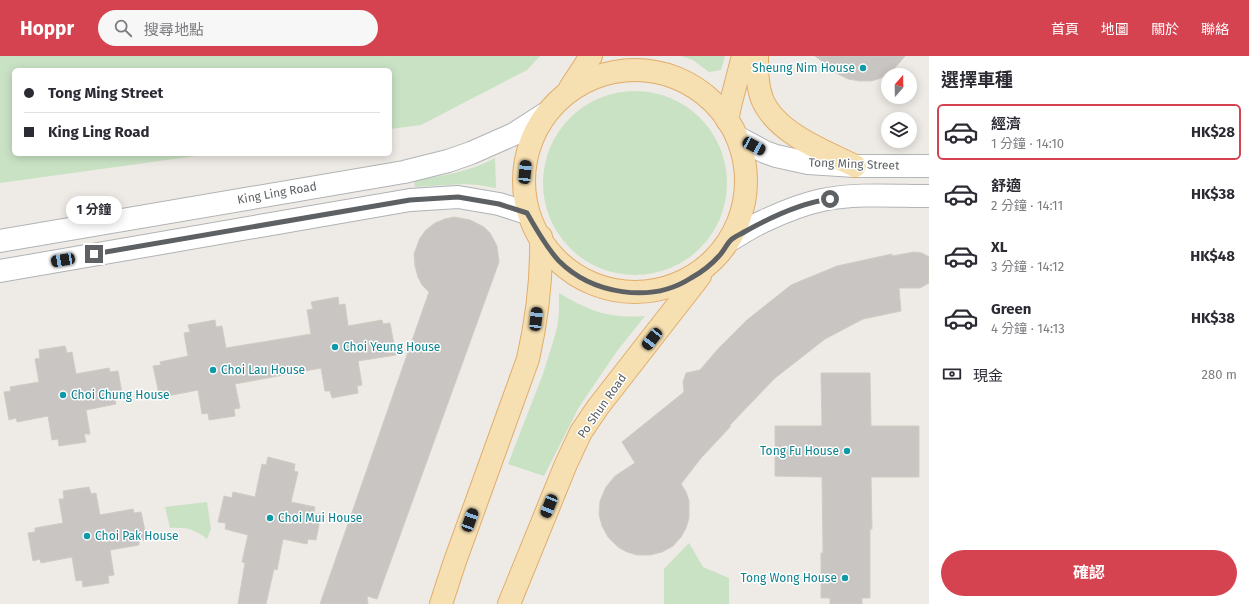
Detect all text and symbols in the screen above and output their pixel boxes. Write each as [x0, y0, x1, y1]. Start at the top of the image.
search box [98, 10, 378, 46]
text: Hoppr [20, 17, 74, 40]
icon: search [112, 17, 134, 39]
text: 搜尋地點 [144, 21, 204, 39]
text: 首頁 [1051, 21, 1079, 38]
text: 地圖 [1101, 21, 1129, 38]
text: 關於 [1151, 21, 1179, 38]
text: 聯絡 [1201, 21, 1229, 38]
place label: Sheung Nim House [752, 61, 855, 75]
marker: Sheung Nim House [858, 63, 868, 73]
north arrow [881, 68, 917, 104]
map controls [881, 68, 917, 148]
text: 選擇車種 [941, 69, 1013, 91]
text: Tong Ming Street [48, 84, 163, 102]
button: layers [881, 112, 917, 148]
icon: car [943, 114, 979, 150]
text: 經濟 [991, 115, 1021, 133]
text: King Ling Road [48, 123, 149, 141]
text: HK$28 [1191, 123, 1235, 141]
car [741, 135, 767, 157]
text: 1 分鐘 · 14:10 [991, 136, 1064, 151]
street label: Tong Ming Street [808, 155, 900, 173]
car [518, 160, 532, 184]
icon: car [943, 176, 979, 212]
text: 舒適 [991, 177, 1021, 195]
street label: King Ling Road [236, 179, 318, 207]
text: HK$38 [1191, 185, 1235, 203]
route start [821, 190, 839, 208]
callout: 1 分鐘 [66, 196, 122, 224]
text: 2 分鐘 · 14:11 [991, 198, 1063, 213]
text: 1 分鐘 [76, 202, 112, 217]
icon: car [943, 238, 979, 274]
text: XL [991, 238, 1007, 256]
route end [85, 245, 103, 263]
text: HK$48 [1190, 247, 1235, 265]
car [50, 252, 76, 268]
text: 3 分鐘 · 14:12 [991, 259, 1064, 274]
icon: car [943, 300, 979, 336]
text: Green [991, 300, 1031, 318]
car [529, 306, 543, 332]
text: HK$38 [1191, 309, 1235, 327]
text: 4 分鐘 · 14:13 [991, 321, 1065, 336]
car [640, 326, 664, 352]
place label: Choi Yeung House [343, 340, 440, 354]
marker: Choi Yeung House [330, 342, 340, 352]
place label: Choi Lau House [221, 363, 305, 377]
icon: cash [941, 363, 963, 385]
marker: Choi Lau House [208, 365, 218, 375]
text: 現金 [973, 367, 1003, 385]
text: 280 m [1202, 367, 1237, 382]
street label: Po Shun Road [575, 371, 629, 441]
place label: Choi Chung House [71, 388, 170, 402]
marker: Choi Chung House [58, 390, 68, 400]
place label: Tong Fu House [760, 444, 839, 458]
marker: Tong Fu House [842, 446, 852, 456]
car [539, 493, 559, 519]
car [460, 507, 480, 533]
place label: Choi Mui House [278, 511, 362, 525]
marker: Choi Mui House [265, 513, 275, 523]
place label: Choi Pak House [95, 529, 179, 543]
marker: Choi Pak House [82, 531, 92, 541]
button: 確認 [941, 550, 1237, 596]
place label: Tong Wong House [740, 571, 837, 585]
marker: Tong Wong House [840, 573, 850, 583]

